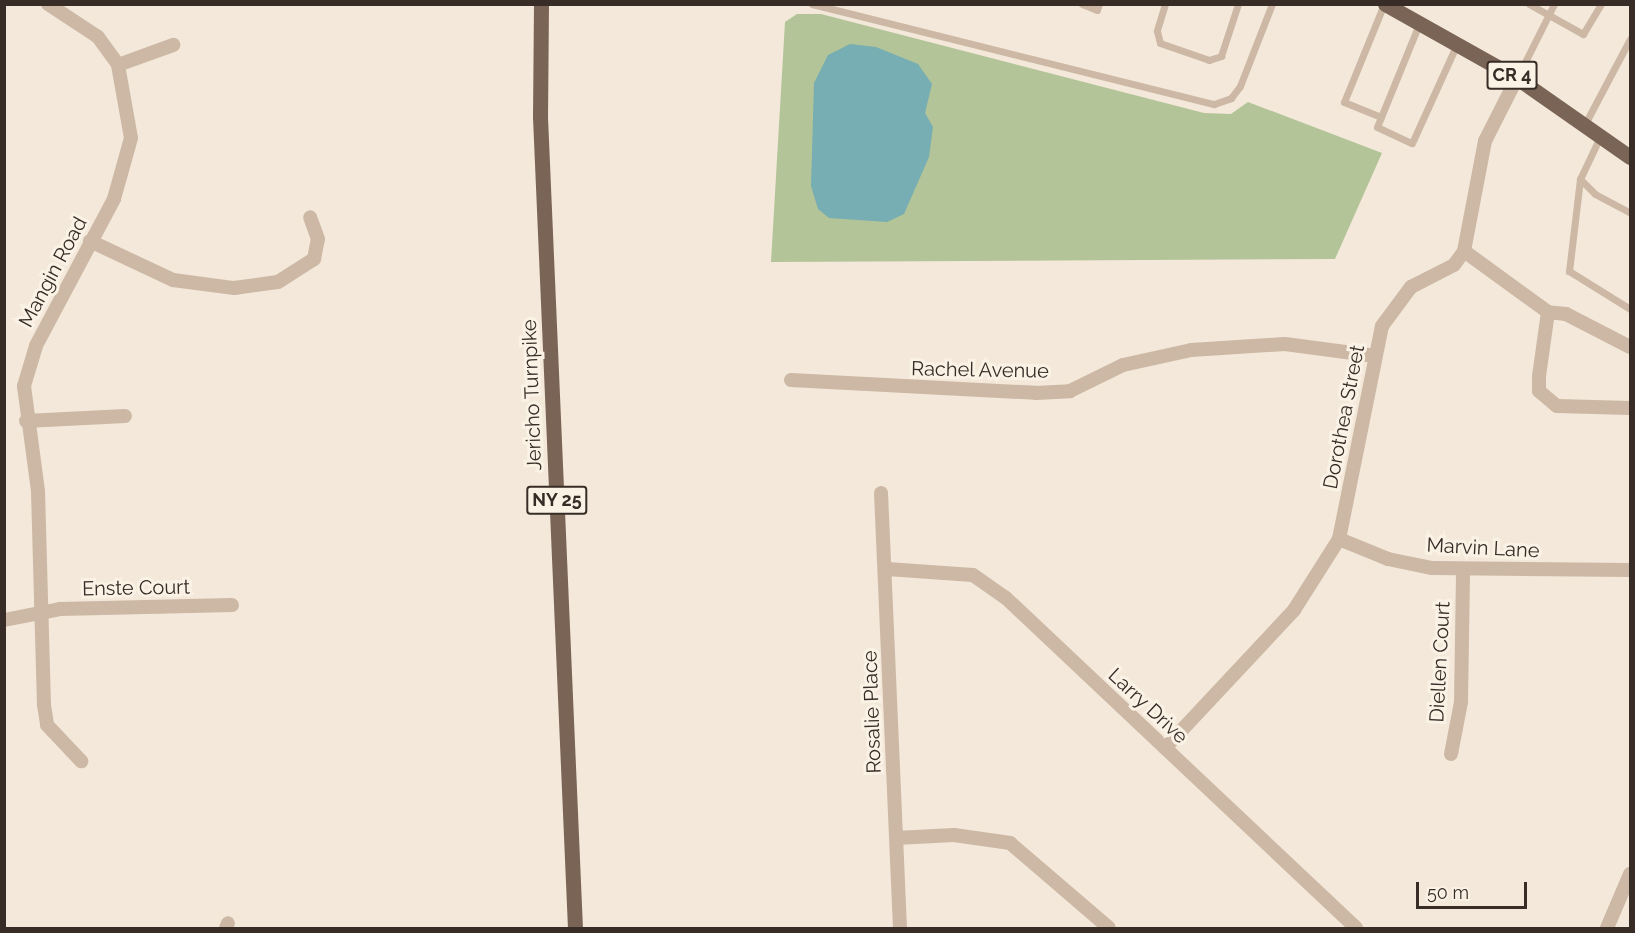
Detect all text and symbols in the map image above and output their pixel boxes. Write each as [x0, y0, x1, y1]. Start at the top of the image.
road number: CR 4 [1486, 60, 1538, 90]
street label: Mangin Road [14, 213, 92, 331]
street label: Jericho Turnpike [517, 319, 547, 471]
street label: Dorothea Street [1318, 343, 1370, 491]
street label: Rachel Avenue [910, 357, 1050, 383]
road number: NY 25 [526, 485, 588, 515]
street label: Marvin Lane [1426, 533, 1540, 563]
street label: Enste Court [82, 575, 190, 601]
street label: Diellen Court [1425, 601, 1455, 723]
street label: Rosalie Place [858, 650, 886, 774]
street label: Larry Drive [1103, 663, 1193, 749]
scale bar [1419, 870, 1530, 908]
text: 50 m [1427, 882, 1469, 903]

